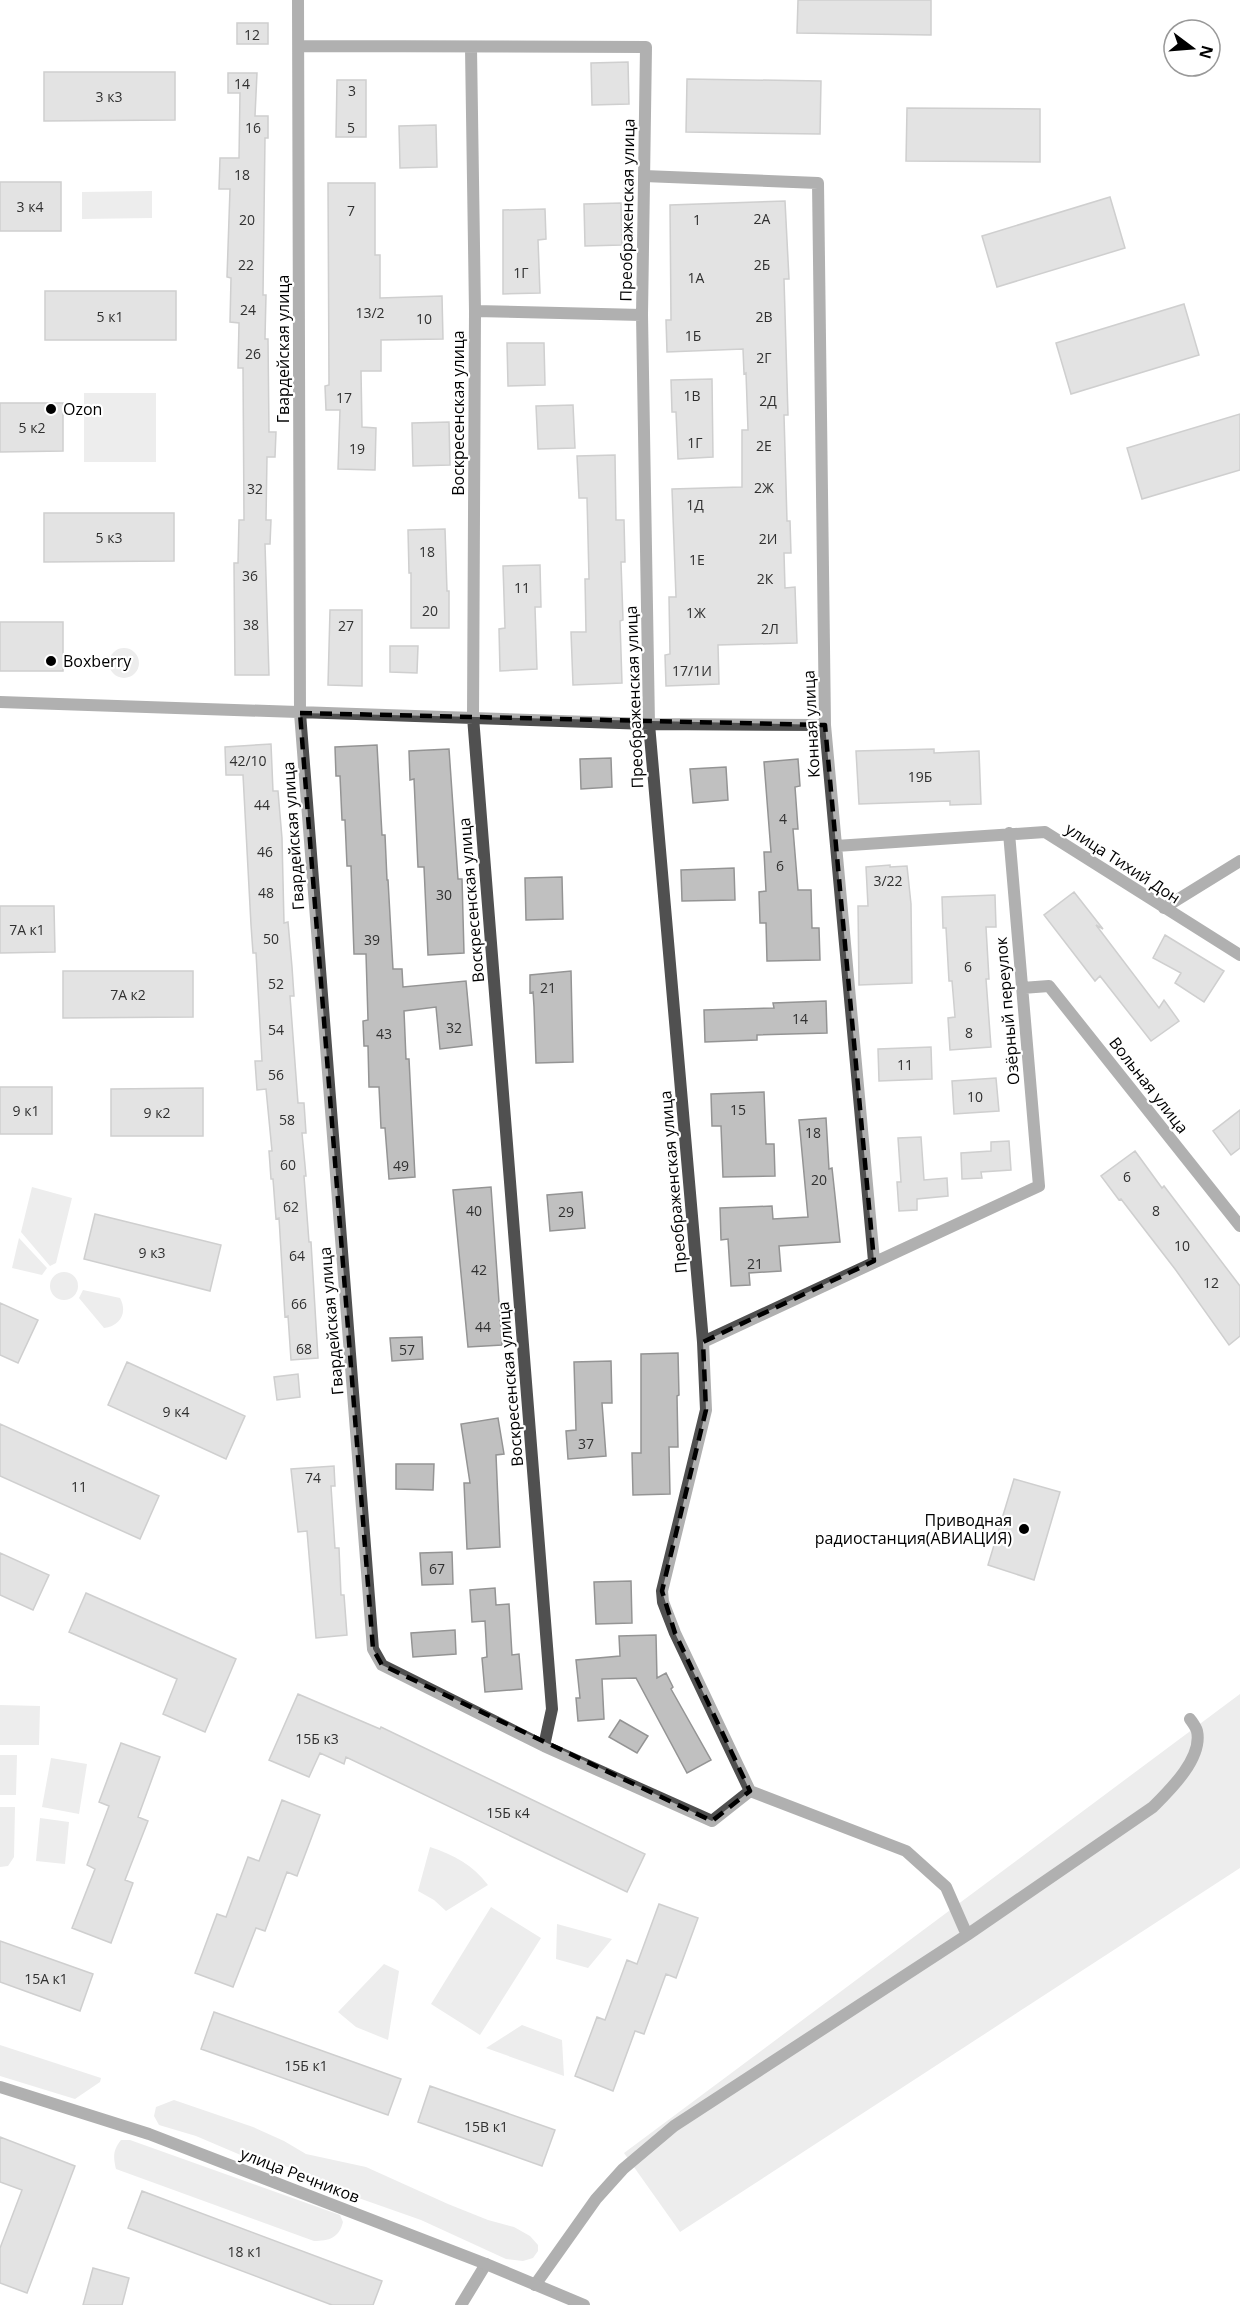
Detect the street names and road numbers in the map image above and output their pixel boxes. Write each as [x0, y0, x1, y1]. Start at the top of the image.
street label: Преображенская улица [614, 118, 640, 302]
street label: Гвардейская улица [272, 275, 294, 423]
street label: Воскресенская улица [447, 330, 469, 496]
street label: Преображенская улица [620, 605, 648, 789]
street label: Конная улица [797, 670, 825, 778]
street label: Гвардейская улица [277, 761, 309, 911]
street label: Воскресенская улица [453, 817, 489, 983]
street label: улица Тихий Дон [1061, 818, 1185, 908]
street label: Озёрный переулок [990, 935, 1024, 1086]
street label: Вольная улица [1104, 1032, 1194, 1138]
street label: Преображенская улица [654, 1090, 692, 1274]
street label: Гвардейская улица [314, 1246, 348, 1396]
street label: Воскресенская улица [492, 1301, 528, 1467]
street label: улица Речников [237, 2142, 363, 2208]

